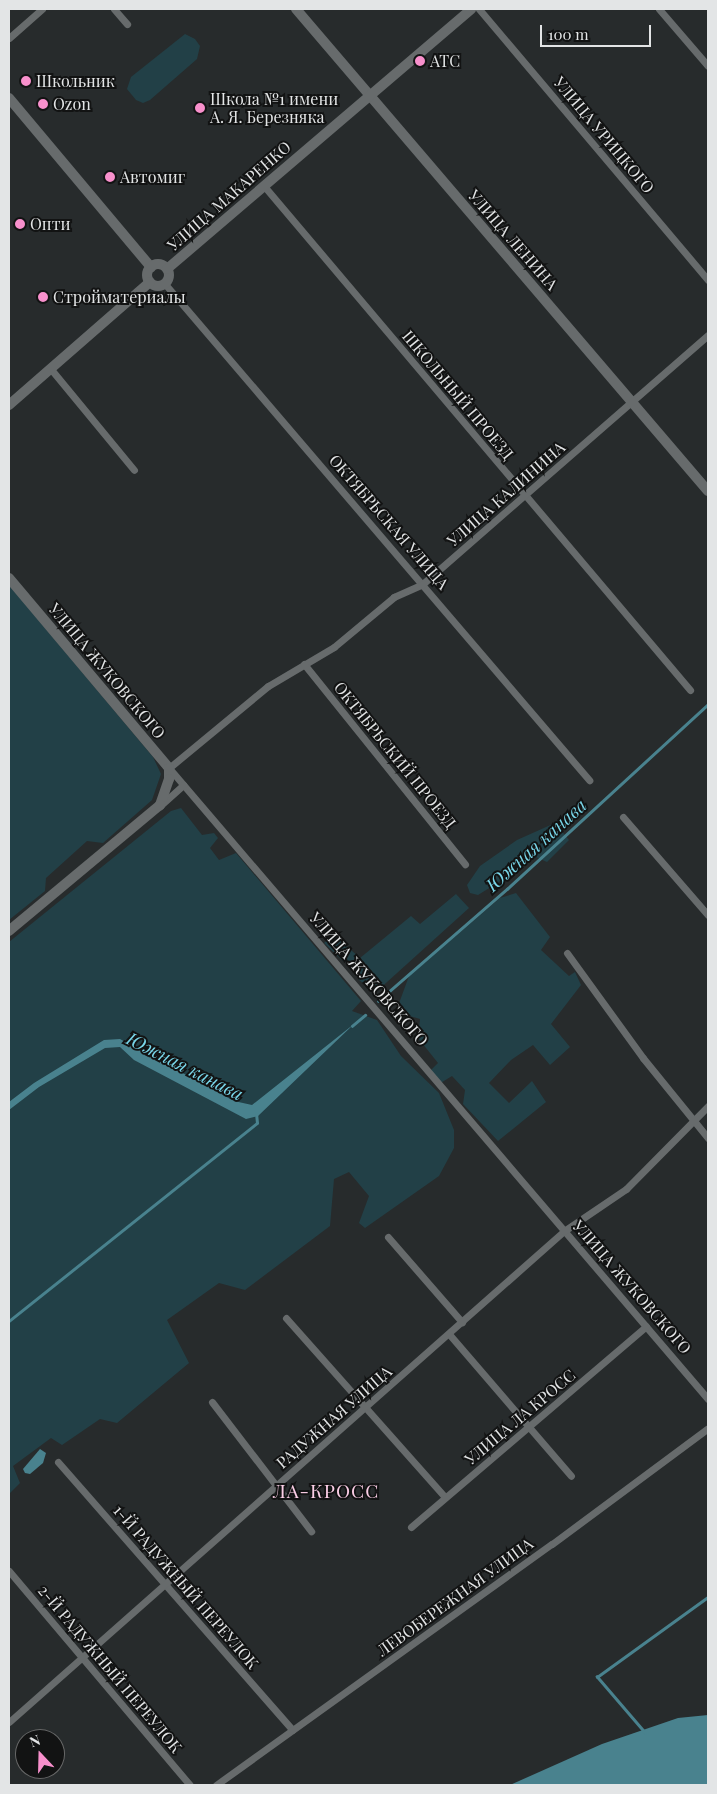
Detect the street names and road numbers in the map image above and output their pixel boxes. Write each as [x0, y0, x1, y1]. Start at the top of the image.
street label: УЛИЦА УРИЦКОГО [550, 73, 658, 197]
street label: УЛИЦА МАКАРЕНКО [163, 137, 295, 255]
street label: УЛИЦА ЛЕНИНА [464, 186, 562, 294]
street label: ШКОЛЬНЫЙ ПРОЕЗД [398, 327, 518, 463]
street label: УЛИЦА КАЛИНИНА [443, 438, 569, 550]
street label: ОКТЯБРЬСКАЯ УЛИЦА [325, 451, 453, 593]
street label: УЛИЦА ЖУКОВСКОГО [45, 599, 169, 743]
street label: ОКТЯБРЬСКИЙ ПРОЕЗД [330, 678, 460, 832]
street label: УЛИЦА ЖУКОВСКОГО [306, 908, 432, 1050]
street label: УЛИЦА ЖУКОВСКОГО [569, 1216, 695, 1358]
street label: РАДУЖНАЯ УЛИЦА [272, 1362, 396, 1472]
street label: УЛИЦА ЛА КРОСС [461, 1365, 579, 1469]
street label: 1-Й РАДУЖНЫЙ ПЕРЕУЛОК [109, 1501, 263, 1673]
street label: ЛЕВОБЕРЕЖНАЯ УЛИЦА [373, 1534, 537, 1660]
street label: 2-Й РАДУЖНЫЙ ПЕРЕУЛОК [34, 1581, 186, 1757]

